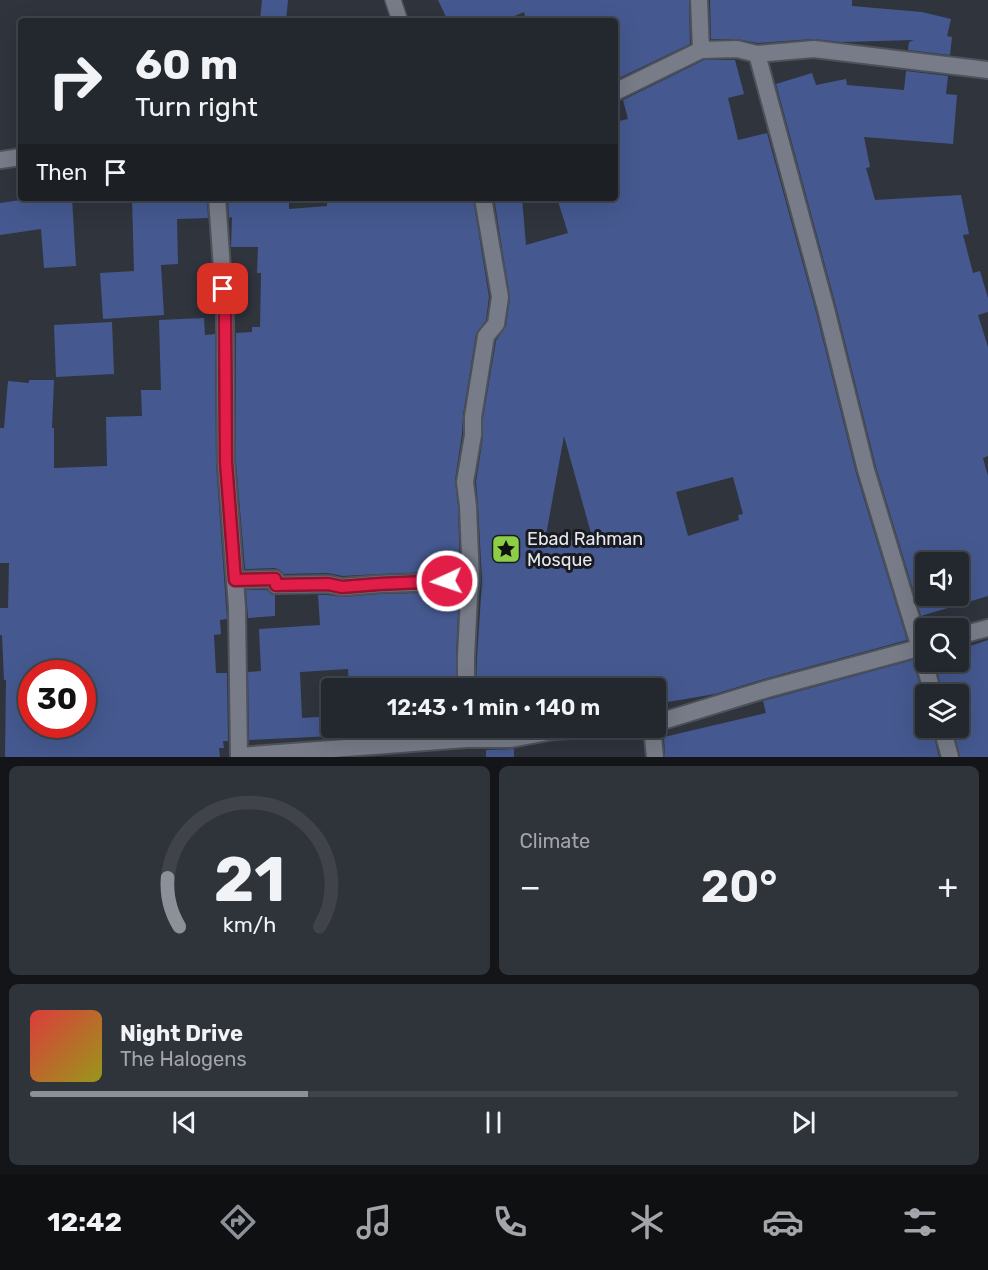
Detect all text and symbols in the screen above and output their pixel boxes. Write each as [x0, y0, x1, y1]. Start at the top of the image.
text: 60 m [135, 40, 238, 90]
icon: right [36, 42, 114, 120]
text: Turn right [135, 91, 258, 123]
icon: arrive [99, 156, 132, 189]
text: Then [36, 159, 87, 186]
pin [197, 263, 248, 314]
icon: arrive [206, 272, 239, 305]
place label: Ebad Rahman Mosque [527, 528, 643, 571]
place icon: Ebad Rahman Mosque [490, 533, 522, 565]
position arrow [415, 549, 479, 613]
map controls [915, 552, 969, 738]
button: sound [915, 552, 969, 606]
button: search [915, 618, 969, 672]
speed limit sign: 30 [18, 660, 96, 738]
button: layers [915, 684, 969, 738]
text: 12:43 · 1 min · 140 m [387, 694, 600, 721]
text: Climate [520, 829, 590, 853]
text: 21 [213, 843, 285, 917]
text: 20° [701, 860, 778, 913]
text: − [520, 867, 541, 906]
text: + [937, 867, 958, 906]
text: km/h [222, 913, 276, 938]
text: Night Drive [120, 1020, 243, 1047]
text: The Halogens [120, 1047, 247, 1071]
icon: previous [168, 1106, 201, 1139]
icon: pause [477, 1106, 510, 1139]
icon: next [787, 1106, 820, 1139]
icon: directions [217, 1201, 259, 1243]
icon: music [353, 1201, 395, 1243]
icon: phone [489, 1201, 531, 1243]
icon: climate [626, 1201, 668, 1243]
icon: car [762, 1201, 804, 1243]
icon: filters [899, 1201, 941, 1243]
text: 12:42 [47, 1206, 122, 1238]

